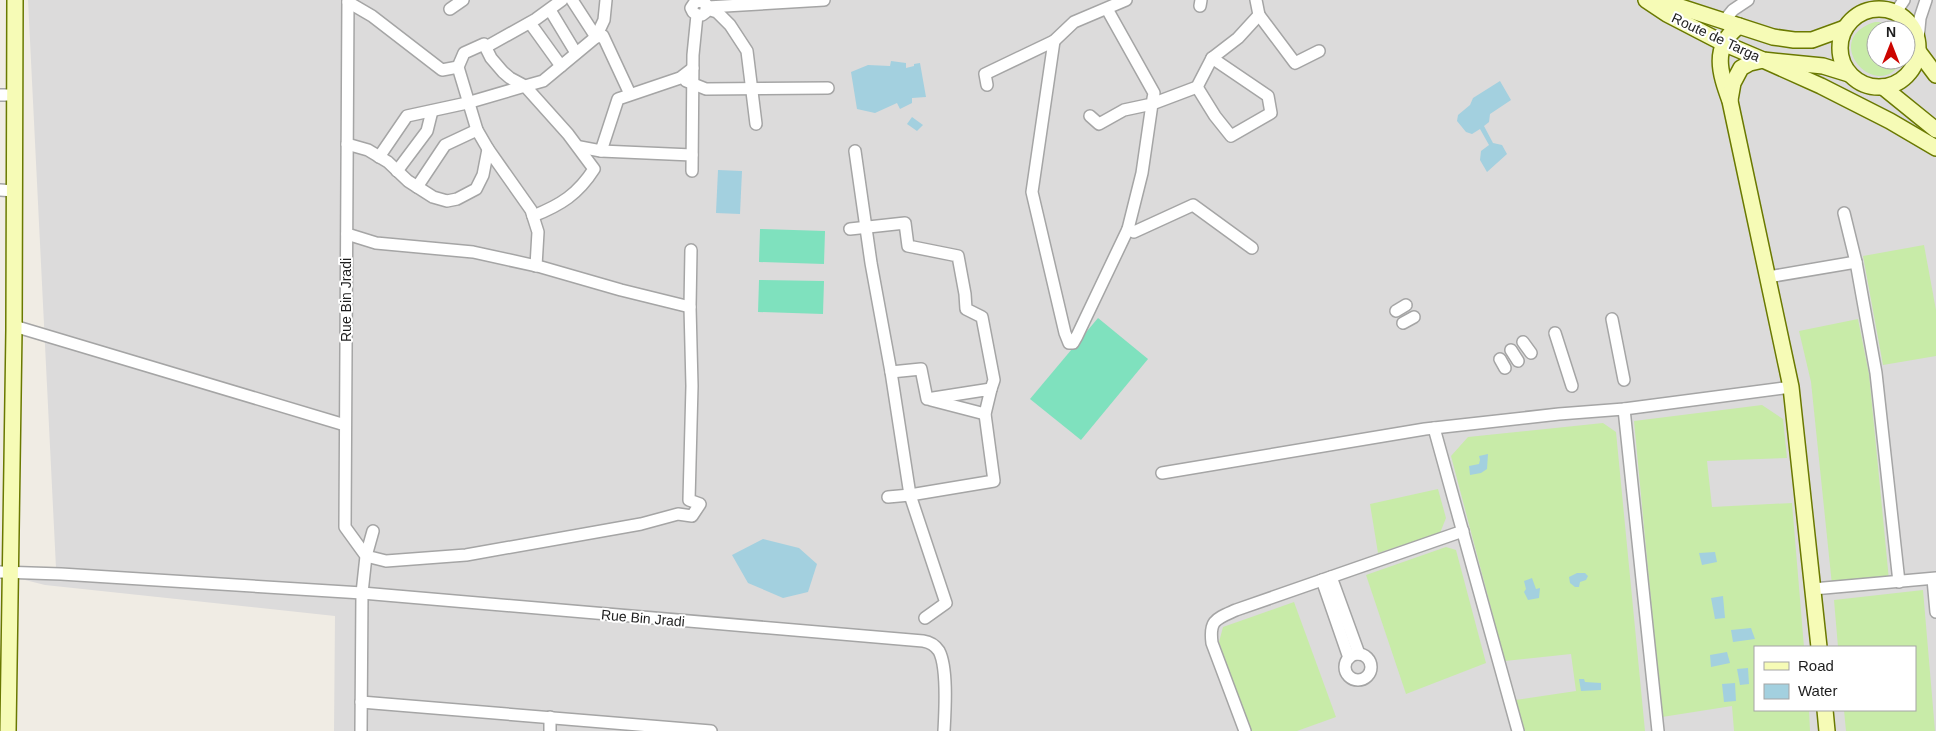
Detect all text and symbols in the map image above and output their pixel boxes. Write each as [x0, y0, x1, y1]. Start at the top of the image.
street label: Route de Targa [1669, 10, 1763, 65]
north arrow [1866, 20, 1916, 70]
text: N [1886, 24, 1896, 40]
street label: Rue Bin Jradi [338, 258, 354, 342]
street label: Rue Bin Jradi [600, 606, 686, 630]
legend [1754, 646, 1916, 711]
text: Road [1798, 657, 1834, 674]
text: Water [1798, 682, 1837, 699]

